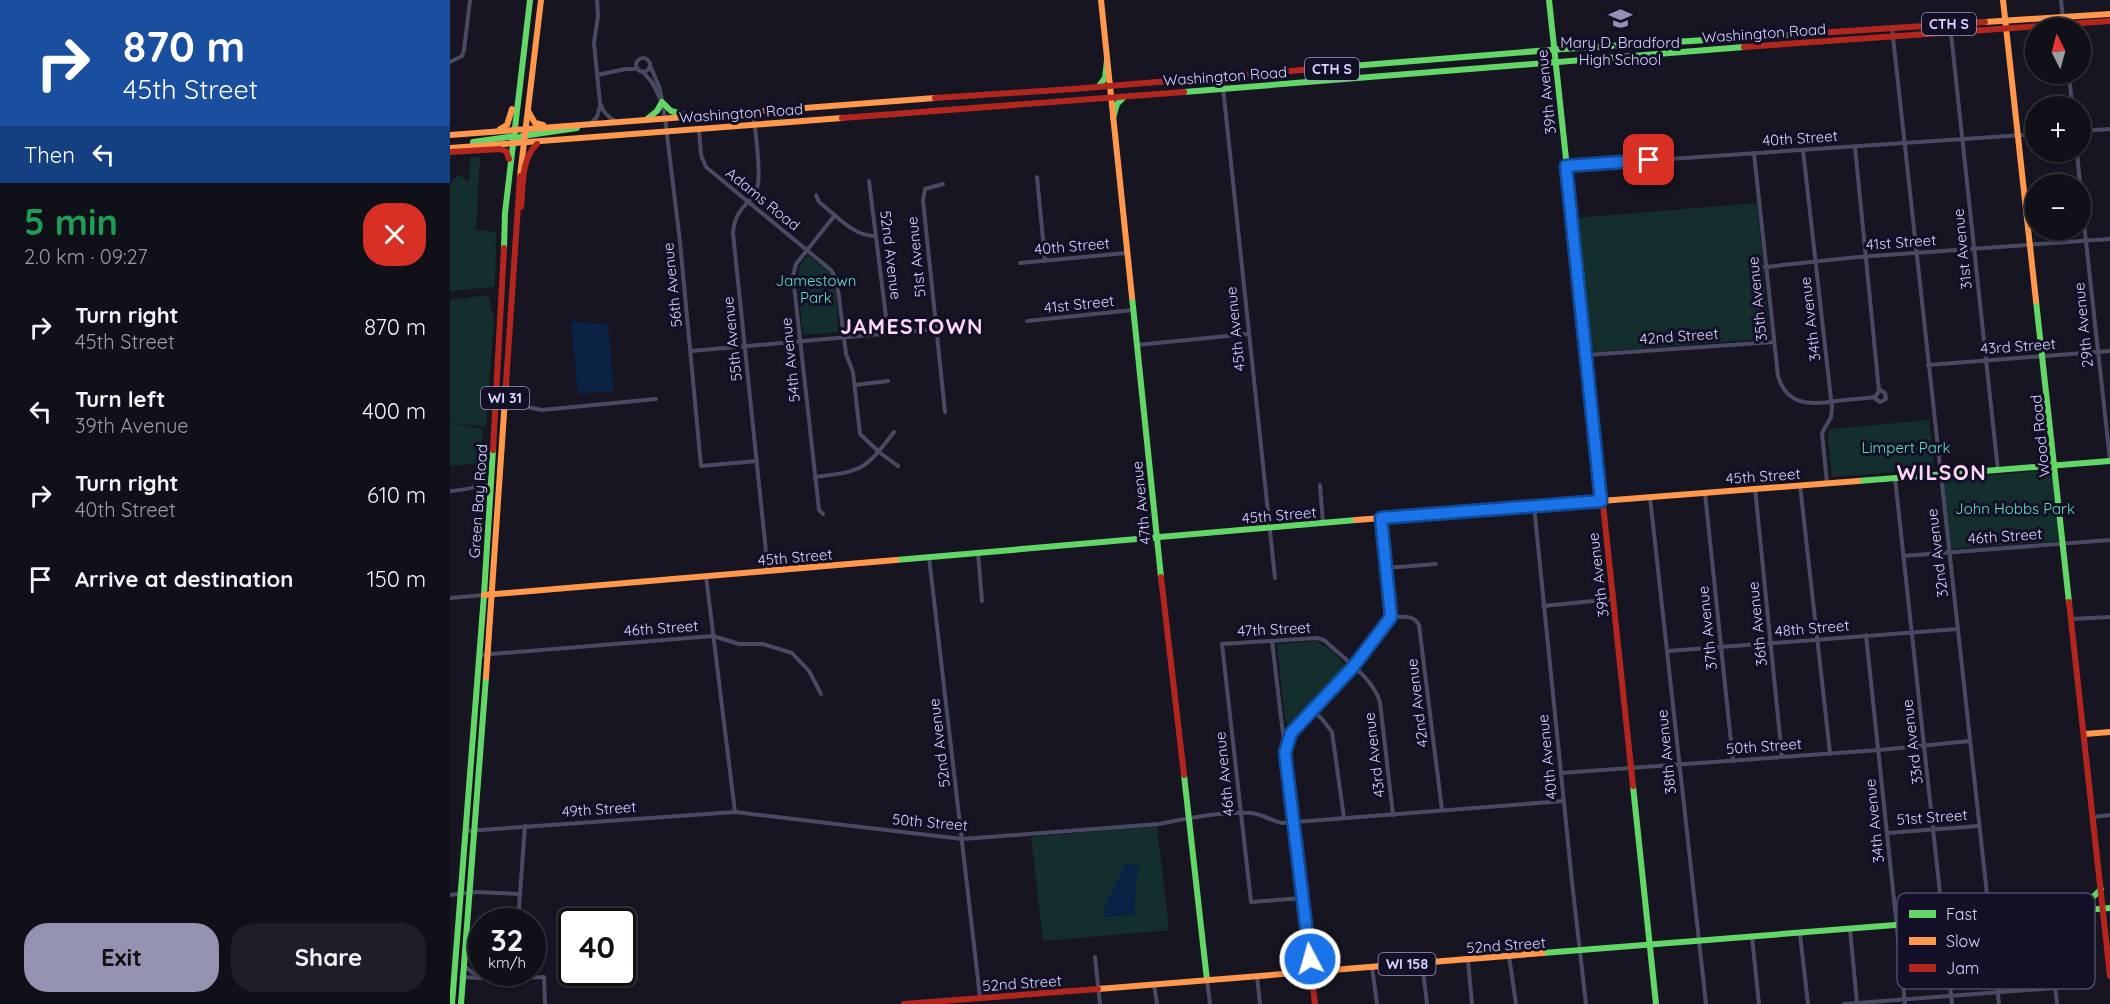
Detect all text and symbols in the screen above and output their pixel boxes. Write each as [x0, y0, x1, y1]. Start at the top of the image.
school or university icon: Mary D. Bradford High School [1607, 5, 1633, 31]
road number: CTH S [1922, 13, 1976, 35]
north arrow [2025, 18, 2091, 84]
map controls [2025, 18, 2091, 240]
street label: Washington Road [1701, 19, 1827, 47]
text: 870 m [123, 20, 245, 73]
icon: right [24, 24, 102, 102]
place label: Mary D. Bradford High School [1560, 33, 1680, 69]
street label: 39th Avenue [1532, 49, 1560, 135]
road number: CTH S [1305, 58, 1359, 80]
street label: Washington Road [1162, 62, 1288, 90]
text: 45th Street [123, 72, 258, 106]
button: + [2025, 96, 2091, 162]
street label: Washington Road [678, 99, 804, 127]
street label: 40th Street [1762, 126, 1838, 150]
pin [1623, 134, 1674, 185]
icon: left [87, 138, 120, 171]
text: Then [24, 141, 75, 169]
icon: arrive [1632, 143, 1665, 176]
street label: Adams Road [722, 163, 804, 235]
button: − [2025, 174, 2091, 240]
text: 5 min [24, 199, 118, 244]
button: close [363, 203, 426, 266]
street label: 31st Avenue [1948, 208, 1976, 290]
street label: 52nd Avenue [876, 209, 906, 301]
street label: 51st Avenue [902, 216, 930, 298]
street label: 41st Street [1865, 230, 1937, 254]
street label: 40th Street [1034, 233, 1110, 259]
street label: 56th Avenue [658, 242, 686, 328]
text: 2.0 km · 09:27 [24, 244, 148, 269]
street label: 35th Avenue [1743, 256, 1771, 342]
park label: Jamestown Park [776, 271, 856, 307]
street label: 34th Avenue [1795, 276, 1825, 362]
street label: 29th Avenue [2069, 281, 2097, 369]
street label: 45th Avenue [1221, 286, 1249, 372]
street label: 41st Street [1043, 291, 1115, 317]
street label: 55th Avenue [718, 296, 746, 382]
text: Turn right [75, 301, 179, 329]
icon: right [24, 311, 57, 344]
text: 870 m [364, 313, 426, 341]
district label: JAMESTOWN [840, 313, 984, 339]
street label: 54th Avenue [776, 317, 804, 403]
street label: 42nd Street [1639, 324, 1719, 348]
text: 45th Street [75, 329, 175, 354]
street label: 43rd Street [1980, 334, 2056, 358]
text: Turn left [75, 385, 165, 413]
road number: WI 31 [481, 387, 529, 409]
street label: Wood Road [2026, 394, 2054, 478]
icon: left [24, 395, 57, 428]
text: 400 m [362, 397, 426, 425]
text: 39th Avenue [75, 413, 189, 438]
park label: Limpert Park [1861, 438, 1951, 457]
street label: Green Bay Road [465, 443, 491, 559]
district label: WILSON [1897, 459, 1987, 485]
street label: 47th Avenue [1127, 460, 1155, 546]
street label: 45th Street [1725, 464, 1801, 488]
text: Turn right [75, 469, 179, 497]
icon: right [24, 479, 57, 512]
text: 610 m [367, 481, 426, 509]
text: 40th Street [75, 497, 176, 522]
park label: John Hobbs Park [1955, 499, 2075, 518]
street label: 45th Street [1241, 502, 1317, 528]
street label: 32nd Avenue [1922, 508, 1952, 598]
street label: 46th Street [1967, 524, 2043, 548]
street label: 39th Avenue [1583, 532, 1613, 618]
street label: 45th Street [757, 544, 833, 570]
icon: arrive [24, 563, 57, 596]
text: Arrive at destination [75, 565, 293, 593]
text: 150 m [367, 565, 426, 593]
street label: 36th Avenue [1743, 581, 1771, 667]
street label: 37th Avenue [1693, 585, 1721, 671]
street label: 48th Street [1774, 615, 1850, 641]
street label: 46th Street [623, 616, 699, 640]
street label: 47th Street [1237, 618, 1311, 640]
street label: 42nd Avenue [1402, 657, 1432, 749]
street label: 52nd Avenue [924, 697, 954, 789]
street label: 33rd Avenue [1897, 698, 1927, 786]
street label: 38th Avenue [1652, 709, 1680, 795]
street label: 43rd Avenue [1359, 711, 1389, 799]
street label: 40th Avenue [1533, 713, 1561, 801]
street label: 46th Avenue [1210, 731, 1238, 817]
street label: 50th Street [1726, 734, 1802, 758]
street label: 34th Avenue [1860, 778, 1888, 864]
street label: 49th Street [561, 797, 637, 821]
street label: 51st Street [1896, 805, 1968, 829]
street label: 50th Street [891, 809, 969, 835]
legend [1897, 893, 2095, 989]
text: Fast [1946, 904, 1977, 924]
speed limit sign: 40 [558, 908, 636, 986]
text: 32 [490, 921, 524, 959]
button: Exit [24, 923, 219, 992]
button: Share [231, 923, 426, 992]
position arrow [1278, 927, 1342, 991]
text: Slow [1946, 931, 1980, 951]
street label: 52nd Street [1466, 933, 1546, 957]
text: km/h [488, 953, 526, 972]
road number: WI 158 [1378, 953, 1436, 975]
text: Jam [1946, 958, 1979, 978]
street label: 52nd Street [982, 971, 1062, 995]

